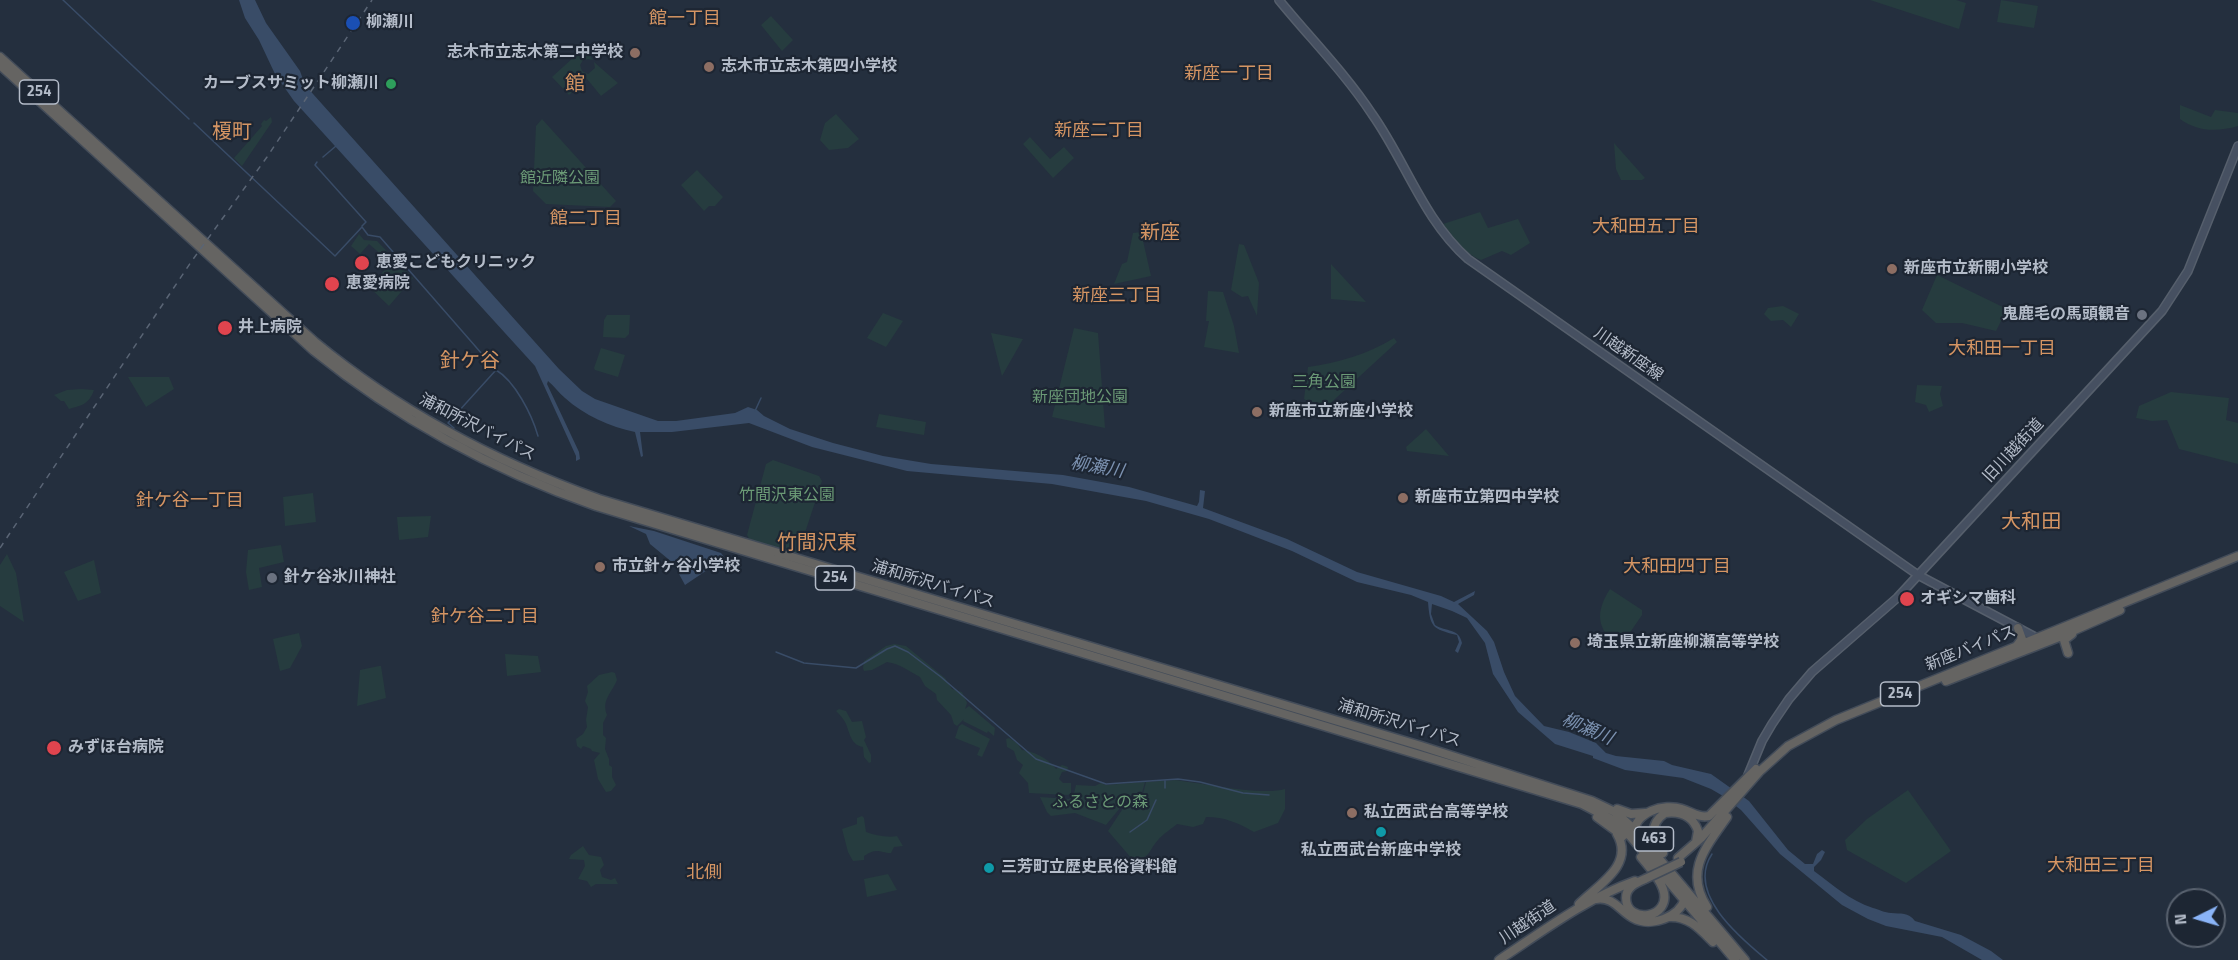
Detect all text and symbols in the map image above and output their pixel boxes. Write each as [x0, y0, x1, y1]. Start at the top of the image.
district label: 館一丁目 [649, 9, 721, 31]
place label: 柳瀬川 [366, 13, 414, 33]
marker: 柳瀬川 [344, 14, 362, 32]
place label: 志木市立志木第二中学校 [447, 43, 623, 63]
marker: 志木市立志木第二中学校 [628, 46, 642, 60]
place label: 志木市立志木第四小学校 [721, 57, 897, 77]
marker: 志木市立志木第四小学校 [702, 60, 716, 74]
district label: 新座一丁目 [1184, 64, 1274, 86]
district label: 館 [565, 73, 585, 97]
place label: カーブスサミット柳瀬川 [203, 74, 379, 94]
marker: カーブスサミット柳瀬川 [384, 77, 398, 91]
road number: 254 [20, 80, 58, 104]
district label: 榎町 [212, 121, 252, 145]
district label: 新座二丁目 [1054, 121, 1144, 143]
park label: 館近隣公園 [520, 169, 600, 189]
district label: 館二丁目 [550, 209, 622, 231]
district label: 大和田五丁目 [1592, 217, 1700, 239]
district label: 新座 [1140, 222, 1180, 246]
place label: 恵愛こどもクリニック [376, 253, 536, 273]
marker: 恵愛こどもクリニック [353, 254, 371, 272]
place label: 新座市立新開小学校 [1904, 259, 2048, 279]
marker: 新座市立新開小学校 [1885, 262, 1899, 276]
place label: 恵愛病院 [346, 274, 410, 294]
marker: 恵愛病院 [323, 275, 341, 293]
district label: 新座三丁目 [1072, 286, 1162, 308]
place label: 鬼鹿毛の馬頭観音 [2002, 305, 2130, 325]
marker: 鬼鹿毛の馬頭観音 [2135, 308, 2149, 322]
place label: 井上病院 [238, 318, 302, 338]
marker: 井上病院 [216, 319, 234, 337]
street label: 川越新座線 [1590, 324, 1666, 386]
district label: 大和田一丁目 [1948, 339, 2056, 361]
district label: 針ケ谷 [440, 350, 500, 374]
park label: 三角公園 [1292, 373, 1356, 393]
park label: 新座団地公園 [1032, 388, 1128, 408]
street label: 浦和所沢バイパス [416, 390, 538, 466]
place label: 新座市立新座小学校 [1269, 402, 1413, 422]
marker: 新座市立新座小学校 [1250, 405, 1264, 419]
street label: 旧川越街道 [1980, 415, 2048, 487]
water label: 柳瀬川 [1069, 453, 1125, 483]
park label: 竹間沢東公園 [739, 486, 835, 506]
place label: 新座市立第四中学校 [1415, 488, 1559, 508]
district label: 針ケ谷一丁目 [136, 491, 244, 513]
marker: 新座市立第四中学校 [1396, 491, 1410, 505]
district label: 大和田 [2001, 511, 2061, 535]
district label: 竹間沢東 [777, 532, 857, 556]
place label: 市立針ヶ谷小学校 [612, 557, 740, 577]
street label: 浦和所沢バイパス [869, 557, 997, 613]
district label: 大和田四丁目 [1623, 557, 1731, 579]
marker: 市立針ヶ谷小学校 [593, 560, 607, 574]
road number: 254 [816, 566, 854, 590]
place label: 針ケ谷氷川神社 [284, 568, 396, 588]
marker: 針ケ谷氷川神社 [265, 571, 279, 585]
place label: オギシマ歯科 [1920, 589, 2016, 609]
marker: オギシマ歯科 [1898, 590, 1916, 608]
district label: 針ケ谷二丁目 [431, 607, 539, 629]
street label: 新座バイパス [1923, 622, 2019, 676]
place label: 埼玉県立新座柳瀬高等学校 [1587, 633, 1779, 653]
marker: 埼玉県立新座柳瀬高等学校 [1568, 636, 1582, 650]
road number: 254 [1880, 682, 1920, 706]
street label: 浦和所沢バイパス [1335, 696, 1463, 752]
water label: 柳瀬川 [1558, 710, 1616, 750]
place label: みずほ台病院 [68, 738, 164, 758]
marker: みずほ台病院 [45, 739, 63, 757]
park label: ふるさとの森 [1052, 793, 1148, 813]
place label: 私立西武台高等学校 [1364, 803, 1508, 823]
marker: 私立西武台高等学校 [1345, 806, 1359, 820]
marker: 私立西武台新座中学校 [1374, 825, 1388, 839]
road number: 463 [1634, 827, 1674, 851]
place label: 私立西武台新座中学校 [1301, 841, 1461, 861]
district label: 大和田三丁目 [2047, 856, 2155, 878]
place label: 三芳町立歴史民俗資料館 [1001, 858, 1177, 878]
marker: 三芳町立歴史民俗資料館 [982, 861, 996, 875]
district label: 北側 [686, 863, 722, 885]
north arrow [2166, 888, 2226, 948]
street label: 川越街道 [1496, 897, 1560, 949]
text: N [2168, 913, 2192, 926]

